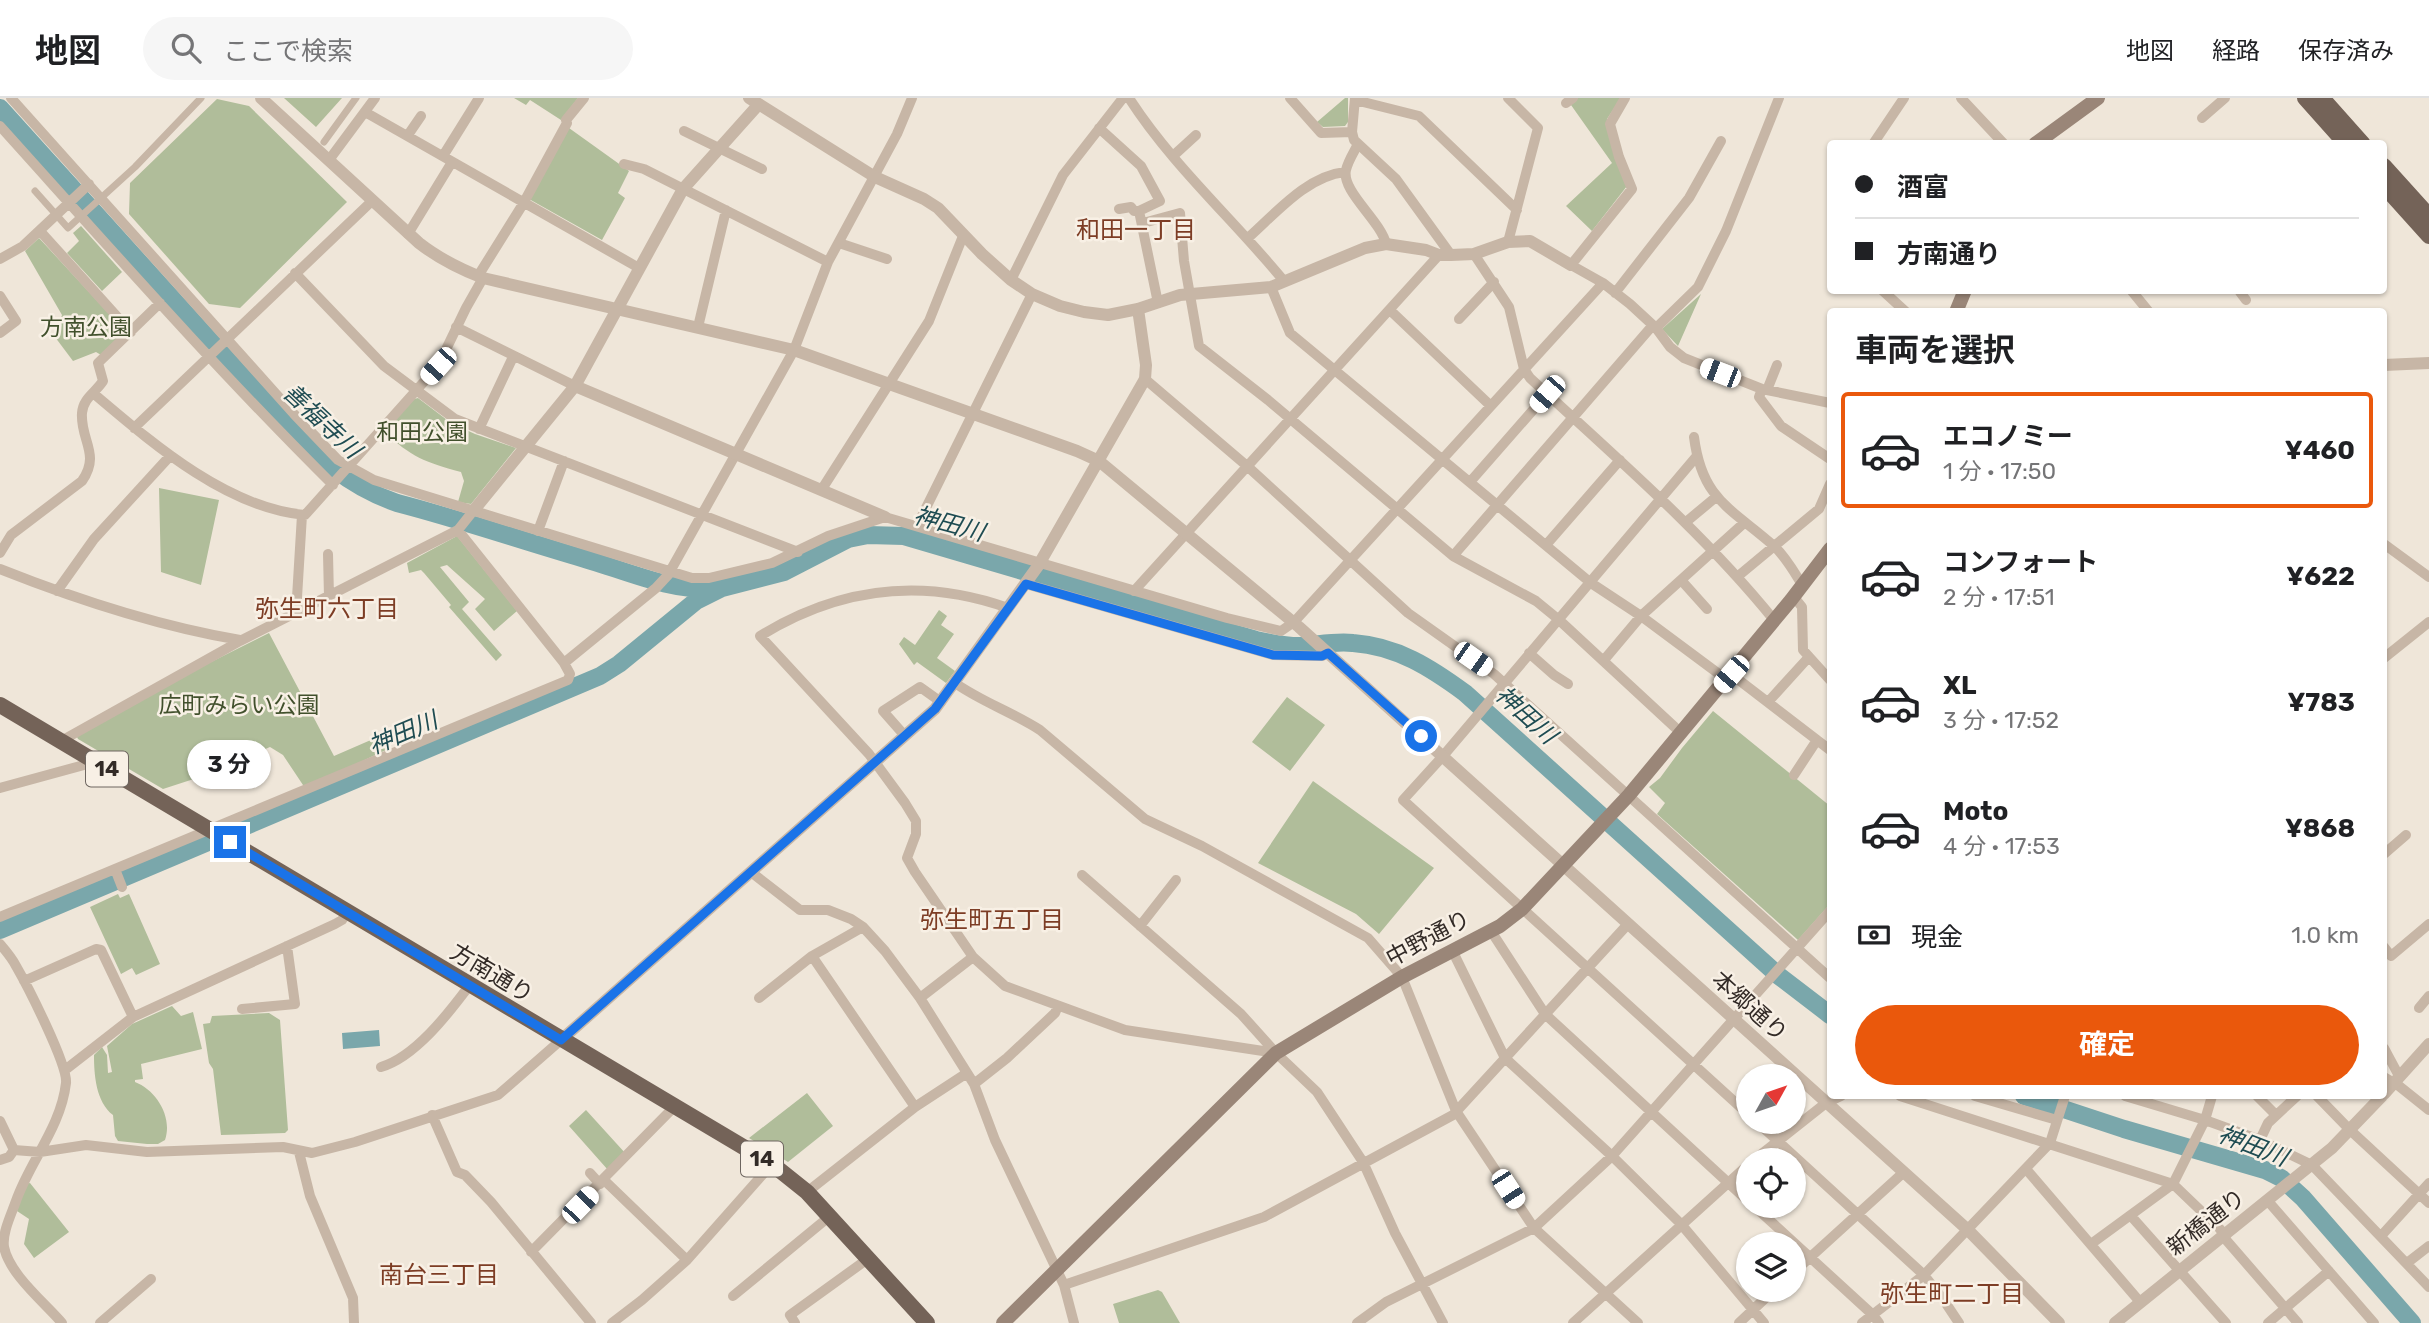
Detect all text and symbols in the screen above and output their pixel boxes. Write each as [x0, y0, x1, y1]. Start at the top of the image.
search box [143, 17, 633, 80]
icon: search [167, 29, 205, 67]
text: 地図 [35, 31, 101, 70]
text: ここで検索 [223, 36, 353, 67]
text: 地図 [2126, 37, 2174, 65]
text: 経路 [2212, 37, 2260, 65]
text: 保存済み [2298, 37, 2394, 65]
text: 酒富 [1897, 172, 1949, 203]
district label: 和田一丁目 [1076, 216, 1196, 244]
text: 方南通り [1897, 239, 2001, 270]
park label: 方南公園 [40, 313, 132, 341]
text: 車両を選択 [1855, 331, 2015, 369]
car [417, 343, 460, 389]
car [1697, 356, 1744, 390]
car [1526, 371, 1569, 417]
water label: 善福寺川 [277, 378, 369, 466]
park label: 和田公園 [376, 418, 468, 446]
icon: car [1859, 419, 1922, 482]
text: エコノミー [1943, 421, 2073, 452]
text: ¥460 [2285, 435, 2355, 466]
text: 1 分 · 17:50 [1943, 457, 2056, 485]
water label: 神田川 [911, 501, 990, 548]
icon: car [1859, 545, 1922, 608]
text: コンフォート [1943, 547, 2098, 578]
text: ¥622 [2286, 561, 2355, 592]
text: 2 分 · 17:51 [1943, 583, 2055, 611]
district label: 弥生町六丁目 [255, 595, 399, 623]
car [1450, 638, 1497, 680]
car [1710, 651, 1753, 697]
text: XL [1943, 670, 1976, 701]
icon: car [1859, 671, 1922, 734]
water label: 神田川 [1490, 681, 1564, 752]
text: ¥783 [2287, 687, 2355, 718]
park label: 広町みらい公園 [159, 691, 320, 719]
water label: 神田川 [364, 705, 444, 760]
text: 3 分 · 17:52 [1943, 706, 2059, 734]
route start [1405, 720, 1437, 752]
callout: 3 分 [188, 740, 272, 790]
text: 3 分 [207, 750, 251, 778]
road number: 14 [86, 752, 128, 786]
text: Moto [1943, 796, 2008, 827]
icon: car [1859, 797, 1922, 860]
text: ¥868 [2285, 813, 2355, 844]
route end [214, 826, 246, 858]
text: 4 分 · 17:53 [1943, 832, 2060, 860]
street label: 中野通り [1381, 904, 1475, 972]
district label: 弥生町五丁目 [920, 906, 1064, 934]
icon: cash [1855, 916, 1893, 954]
text: 1.0 km [2291, 921, 2359, 949]
text: 現金 [1911, 922, 1963, 953]
street label: 方南通り [445, 937, 539, 1009]
street label: 本郷通り [1706, 965, 1794, 1047]
button: 確定 [1855, 1005, 2359, 1085]
north arrow [1736, 1064, 1806, 1134]
map controls [1736, 1064, 1806, 1302]
water label: 神田川 [2214, 1120, 2294, 1173]
road number: 14 [741, 1142, 783, 1176]
button: locate [1736, 1148, 1806, 1218]
car [1488, 1166, 1529, 1212]
car [558, 1183, 603, 1227]
street label: 新橋通り [2161, 1183, 2251, 1261]
button: layers [1736, 1232, 1806, 1302]
district label: 南台三丁目 [379, 1261, 499, 1289]
district label: 弥生町二丁目 [1880, 1280, 2024, 1308]

